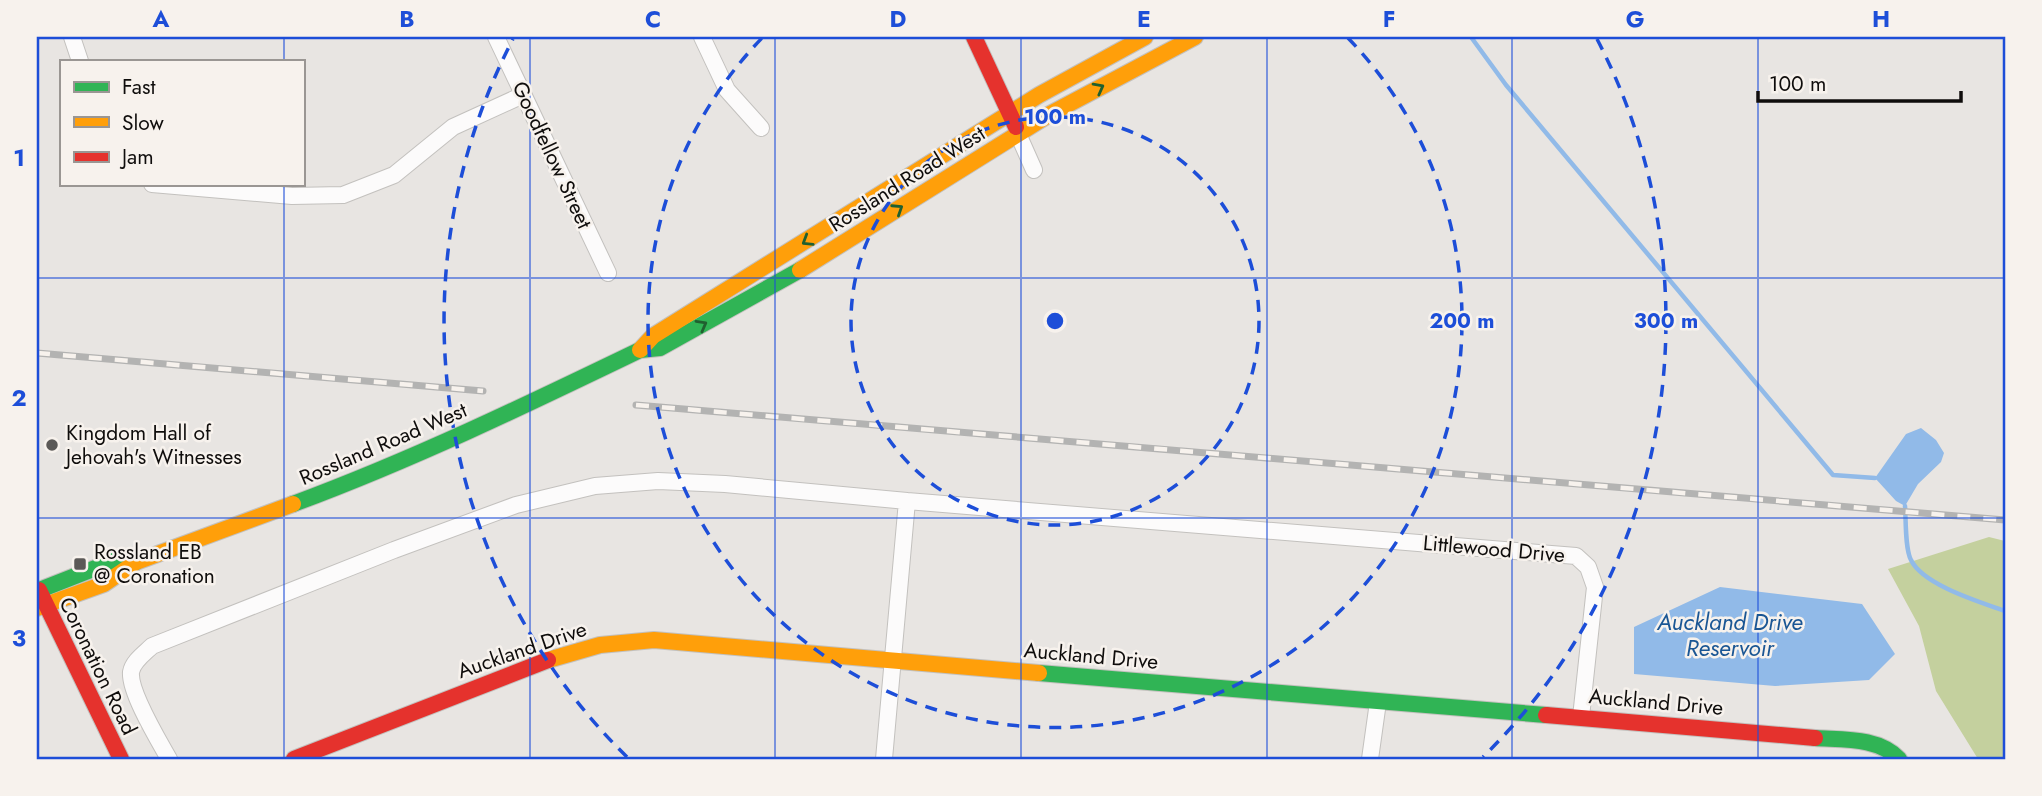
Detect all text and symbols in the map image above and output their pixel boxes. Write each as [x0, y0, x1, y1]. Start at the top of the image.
text: A [152, 2, 170, 36]
text: B [399, 2, 415, 36]
text: C [645, 2, 661, 36]
text: D [890, 2, 907, 36]
text: E [1137, 2, 1151, 36]
text: F [1383, 2, 1395, 36]
text: G [1626, 2, 1644, 36]
text: H [1872, 2, 1890, 36]
legend [60, 60, 304, 186]
scale bar [1758, 60, 1962, 104]
text: 100 m [1769, 69, 1826, 99]
text: Fast [122, 72, 155, 102]
street label: Goodfellow Street [505, 76, 599, 234]
one-way arrow [1092, 82, 1104, 96]
text: 100 m [1024, 102, 1086, 132]
text: Slow [122, 108, 164, 138]
street label: Rossland Road West [823, 119, 991, 239]
text: 1 [13, 141, 25, 175]
text: Jam [119, 142, 154, 172]
one-way arrow [890, 205, 903, 218]
one-way arrow [802, 233, 815, 246]
text: 200 m [1429, 306, 1495, 336]
text: 300 m [1634, 306, 1698, 336]
centre of rings [1043, 309, 1067, 333]
one-way arrow [695, 320, 708, 333]
text: 2 [11, 381, 27, 415]
street label: Rossland Road West [295, 395, 471, 493]
place label: Kingdom Hall of Jehovah's Witnesses [63, 418, 242, 472]
marker: Kingdom Hall of Jehovah's Witnesses [44, 437, 60, 453]
street label: Littlewood Drive [1422, 528, 1566, 570]
place label: Rossland EB @ Coronation [94, 537, 215, 591]
marker: Rossland EB @ Coronation [72, 556, 88, 572]
street label: Coronation Road [52, 592, 144, 740]
water label: Auckland Drive Reservoir [1656, 605, 1803, 665]
street label: Auckland Drive [453, 614, 591, 686]
text: 3 [12, 621, 26, 655]
street label: Auckland Drive [1023, 635, 1160, 677]
street label: Auckland Drive [1588, 681, 1725, 723]

